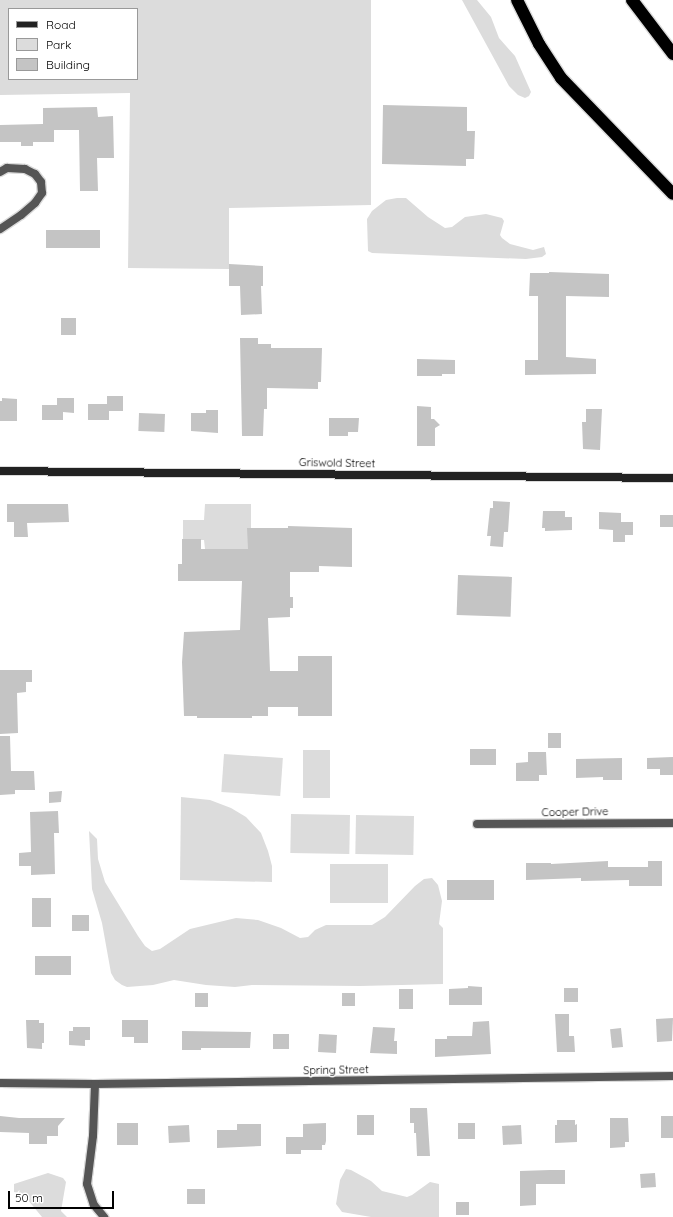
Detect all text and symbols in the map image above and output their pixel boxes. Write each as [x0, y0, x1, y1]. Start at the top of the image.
legend [8, 8, 138, 80]
text: Road [46, 17, 76, 32]
text: Park [46, 37, 71, 52]
text: Building [46, 57, 90, 72]
street label: Griswold Street [299, 456, 375, 470]
street label: Cooper Drive [541, 805, 609, 819]
street label: Spring Street [303, 1063, 369, 1077]
scale bar [10, 1183, 116, 1209]
text: 50 m [15, 1190, 43, 1205]

